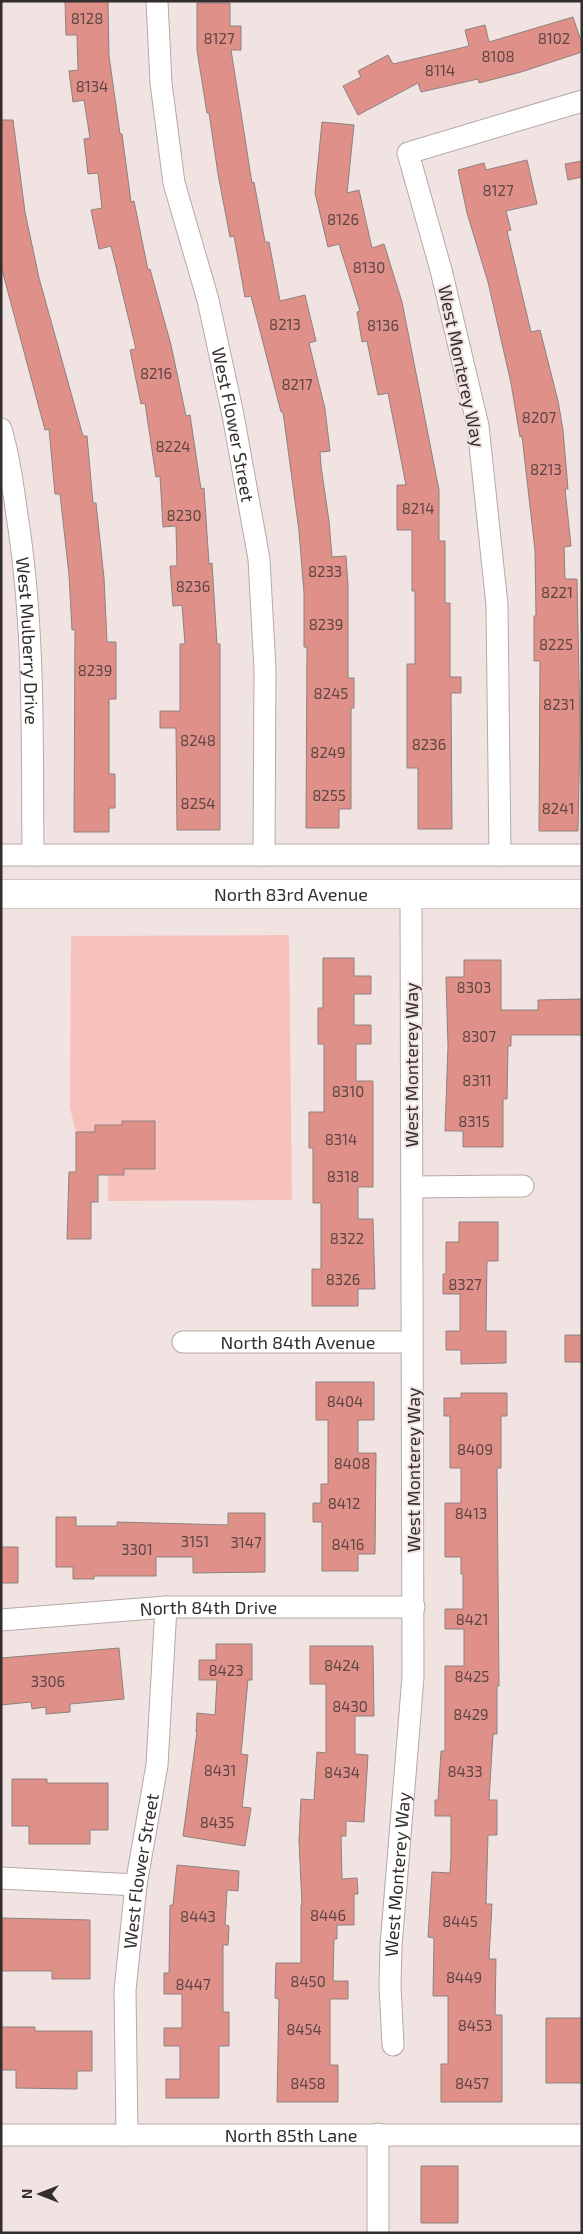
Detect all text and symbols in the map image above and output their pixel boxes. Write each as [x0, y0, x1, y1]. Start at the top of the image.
house number: 8128 [71, 9, 103, 27]
house number: 8127 [203, 29, 235, 47]
house number: 8102 [538, 29, 570, 47]
house number: 8108 [481, 47, 515, 65]
house number: 8114 [425, 61, 455, 79]
house number: 8134 [76, 77, 108, 95]
house number: 8127 [482, 181, 514, 199]
house number: 8126 [327, 210, 359, 228]
house number: 8130 [353, 258, 385, 276]
street label: West Monterey Way [434, 283, 490, 450]
house number: 8213 [269, 315, 301, 333]
house number: 8136 [367, 316, 399, 334]
street label: West Flower Street [208, 345, 259, 504]
house number: 8216 [140, 364, 172, 382]
house number: 8217 [281, 375, 313, 393]
house number: 8207 [522, 408, 556, 426]
house number: 8224 [155, 437, 191, 455]
house number: 8213 [530, 460, 562, 478]
house number: 8214 [402, 499, 434, 517]
house number: 8230 [167, 506, 201, 524]
street label: West Mulberry Drive [12, 556, 43, 725]
house number: 8233 [308, 562, 342, 580]
house number: 8236 [176, 577, 210, 595]
house number: 8221 [541, 583, 573, 601]
house number: 8239 [309, 615, 343, 633]
house number: 8225 [539, 635, 573, 653]
house number: 8239 [78, 661, 112, 679]
house number: 8245 [314, 684, 348, 702]
house number: 8231 [543, 695, 575, 713]
house number: 8248 [180, 731, 216, 749]
house number: 8236 [412, 735, 446, 753]
house number: 8249 [310, 743, 346, 761]
house number: 8255 [312, 786, 346, 804]
house number: 8254 [181, 794, 215, 812]
house number: 8241 [542, 799, 574, 817]
street label: North 83rd Avenue [214, 883, 368, 905]
house number: 8303 [457, 978, 491, 996]
street label: West Monterey Way [400, 982, 422, 1148]
house number: 8307 [462, 1027, 496, 1045]
house number: 8311 [462, 1071, 492, 1089]
house number: 8310 [332, 1082, 364, 1100]
house number: 8315 [458, 1112, 490, 1130]
house number: 8314 [325, 1130, 357, 1148]
house number: 8318 [327, 1167, 359, 1185]
house number: 8322 [330, 1229, 364, 1247]
house number: 8326 [326, 1270, 360, 1288]
house number: 8327 [448, 1275, 482, 1293]
street label: North 84th Avenue [221, 1331, 375, 1353]
street label: West Monterey Way [402, 1387, 424, 1553]
house number: 8404 [327, 1392, 363, 1410]
house number: 8409 [457, 1440, 493, 1458]
house number: 8408 [334, 1454, 370, 1472]
house number: 8412 [328, 1494, 360, 1512]
house number: 8413 [455, 1504, 487, 1522]
house number: 3151 [181, 1532, 209, 1550]
house number: 3147 [230, 1533, 262, 1551]
house number: 8416 [332, 1535, 364, 1553]
house number: 3301 [121, 1540, 153, 1558]
street label: North 84th Drive [139, 1596, 277, 1620]
house number: 8421 [456, 1610, 488, 1628]
house number: 8424 [324, 1656, 360, 1674]
house number: 8423 [208, 1661, 244, 1679]
house number: 8425 [455, 1667, 489, 1685]
house number: 3306 [31, 1672, 65, 1690]
house number: 8430 [332, 1697, 368, 1715]
house number: 8429 [453, 1705, 489, 1723]
house number: 8431 [204, 1761, 236, 1779]
house number: 8433 [447, 1762, 483, 1780]
house number: 8434 [324, 1763, 360, 1781]
street label: West Flower Street [118, 1791, 163, 1950]
street label: West Monterey Way [380, 1791, 415, 1957]
house number: 8435 [200, 1813, 234, 1831]
house number: 8446 [310, 1906, 346, 1924]
house number: 8443 [180, 1907, 216, 1925]
house number: 8445 [442, 1912, 478, 1930]
house number: 8449 [446, 1968, 482, 1986]
house number: 8450 [290, 1972, 326, 1990]
house number: 8447 [175, 1975, 211, 1993]
house number: 8453 [458, 2016, 492, 2034]
house number: 8454 [286, 2020, 322, 2038]
house number: 8458 [290, 2074, 326, 2092]
house number: 8457 [455, 2074, 489, 2092]
street label: North 85th Lane [225, 2124, 357, 2146]
north arrow [15, 2169, 65, 2219]
text: N [18, 2189, 35, 2199]

